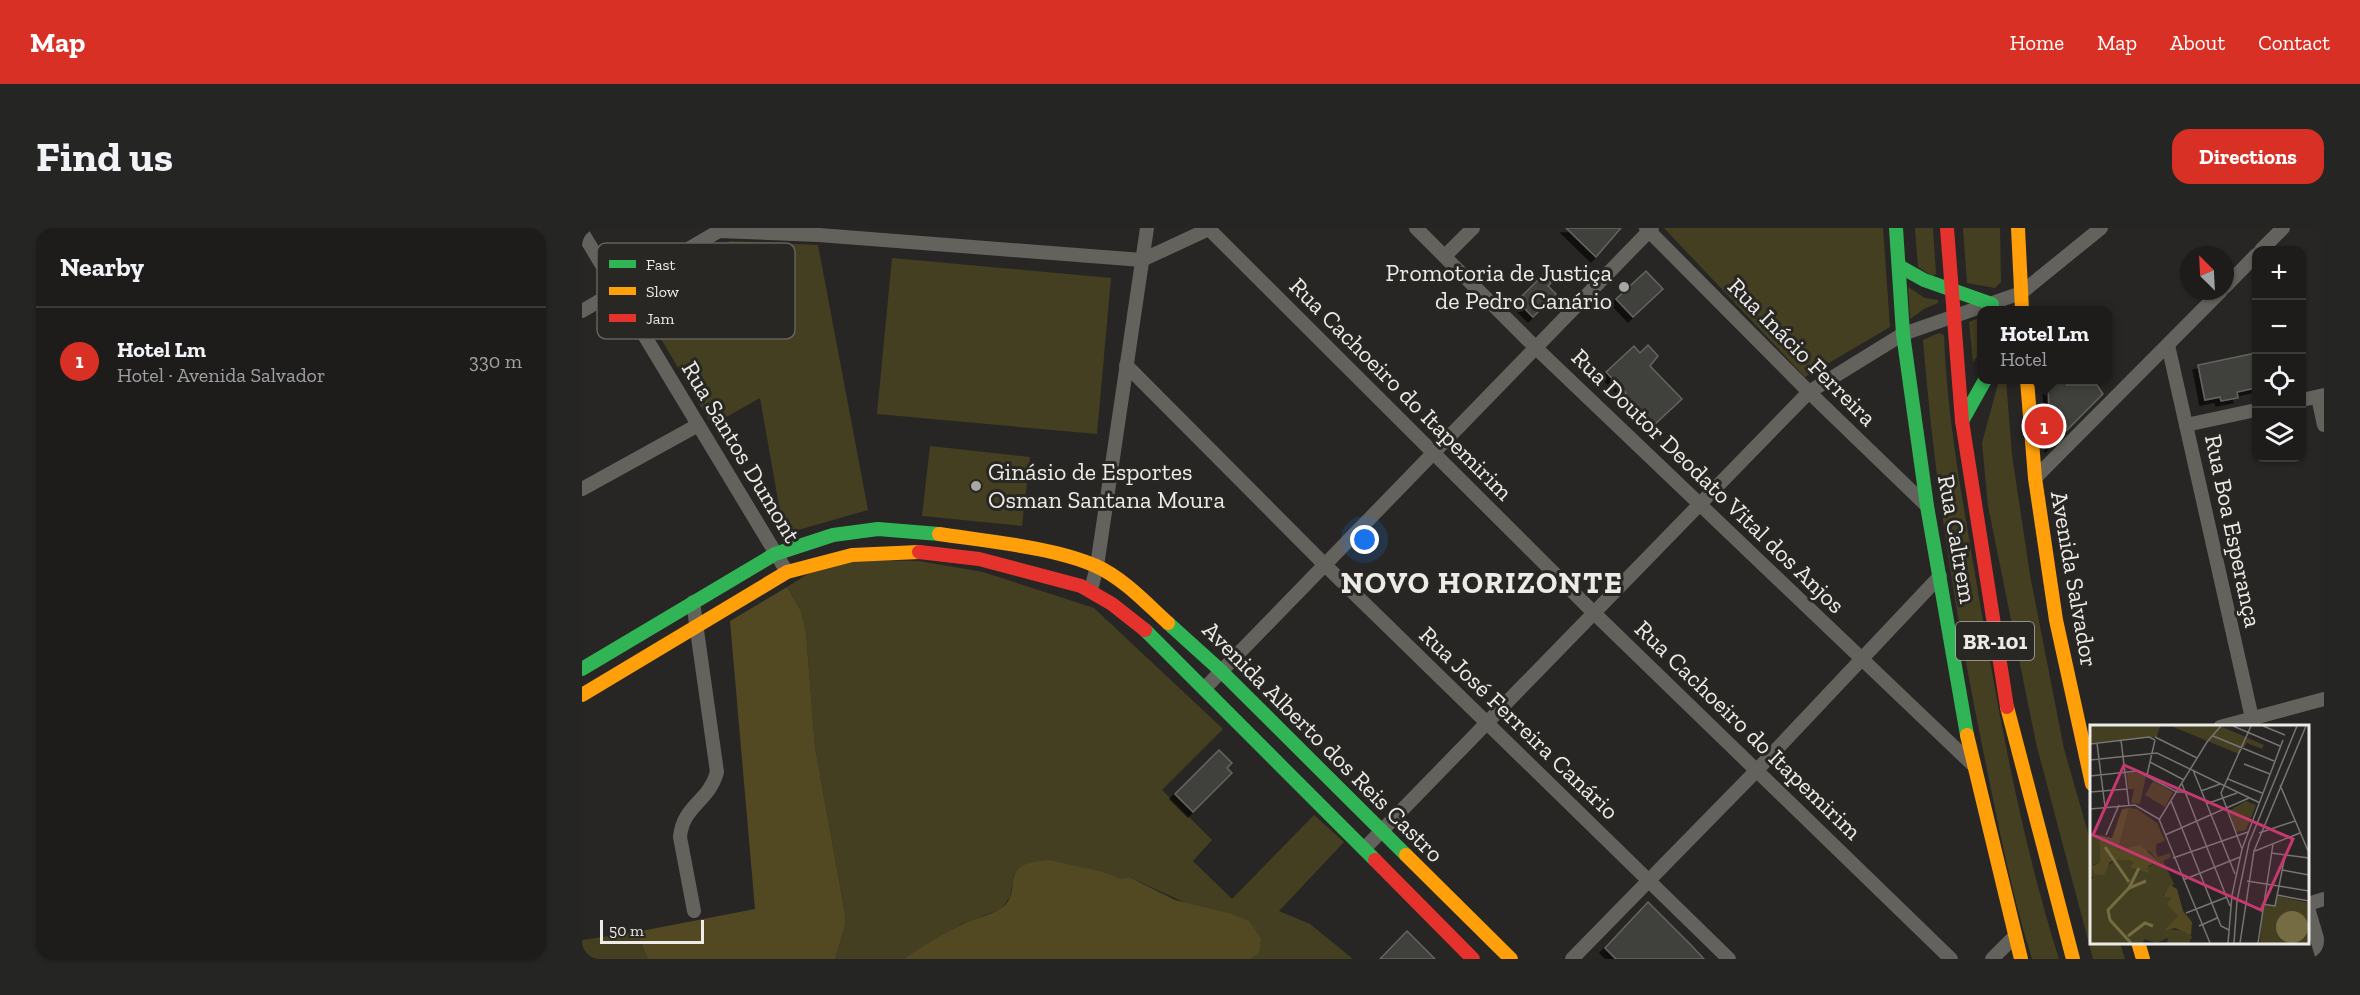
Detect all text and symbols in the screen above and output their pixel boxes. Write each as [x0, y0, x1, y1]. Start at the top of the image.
text: Map [30, 26, 85, 59]
text: Home [2010, 30, 2064, 55]
text: Map [2097, 30, 2137, 55]
text: About [2170, 30, 2225, 55]
text: Contact [2258, 30, 2330, 55]
button: Directions [2172, 129, 2324, 184]
text: Find us [36, 131, 173, 182]
legend [597, 243, 795, 339]
north arrow [2180, 246, 2234, 300]
map controls [2252, 246, 2306, 462]
button: + [2252, 246, 2306, 300]
text: Nearby [60, 251, 144, 283]
text: Fast [646, 255, 675, 274]
place label: Promotoria de Justiça de Pedro Canário [1386, 258, 1612, 315]
street label: Rua Cachoeiro do Itapemirim [1284, 271, 1519, 506]
street label: Rua Inácio Ferreira [1722, 271, 1883, 432]
marker: Promotoria de Justiça de Pedro Canário [1617, 280, 1631, 294]
text: Slow [646, 282, 680, 301]
button: − [2252, 300, 2306, 354]
popup [1977, 306, 2112, 384]
text: Jam [646, 309, 675, 328]
text: Hotel Lm [2000, 320, 2089, 347]
text: Hotel Lm [117, 336, 206, 363]
street label: Rua Doutor Deodato Vital dos Anjos [1566, 342, 1851, 619]
text: Hotel [2000, 347, 2047, 371]
text: 1 [75, 349, 84, 373]
text: 330 m [469, 349, 522, 373]
button: locate [2252, 354, 2306, 408]
street label: Rua Santos Dumont [676, 356, 807, 548]
text: Hotel · Avenida Salvador [117, 363, 325, 387]
pin: 1 [2024, 404, 2064, 448]
button: layers [2252, 408, 2306, 462]
street label: Rua Boa Esperança [2199, 432, 2268, 630]
place label: Ginásio de Esportes Osman Santana Moura [988, 457, 1225, 514]
street label: Rua Caltrem [1932, 472, 1983, 606]
marker: Ginásio de Esportes Osman Santana Moura [969, 479, 983, 493]
street label: Avenida Salvador [2045, 489, 2104, 669]
your location [1350, 525, 1379, 554]
district label: NOVO HORIZONTE [1341, 565, 1623, 601]
street label: Rua Cachoeiro do Itapemirim [1629, 614, 1868, 846]
street label: Avenida Alberto dos Reis Castro [1197, 615, 1450, 868]
street label: Rua José Ferreira Canário [1414, 620, 1625, 825]
road number: BR-101 [1956, 622, 2034, 660]
inset map [2090, 725, 2309, 944]
scale bar [600, 917, 704, 944]
text: 50 m [609, 921, 644, 940]

